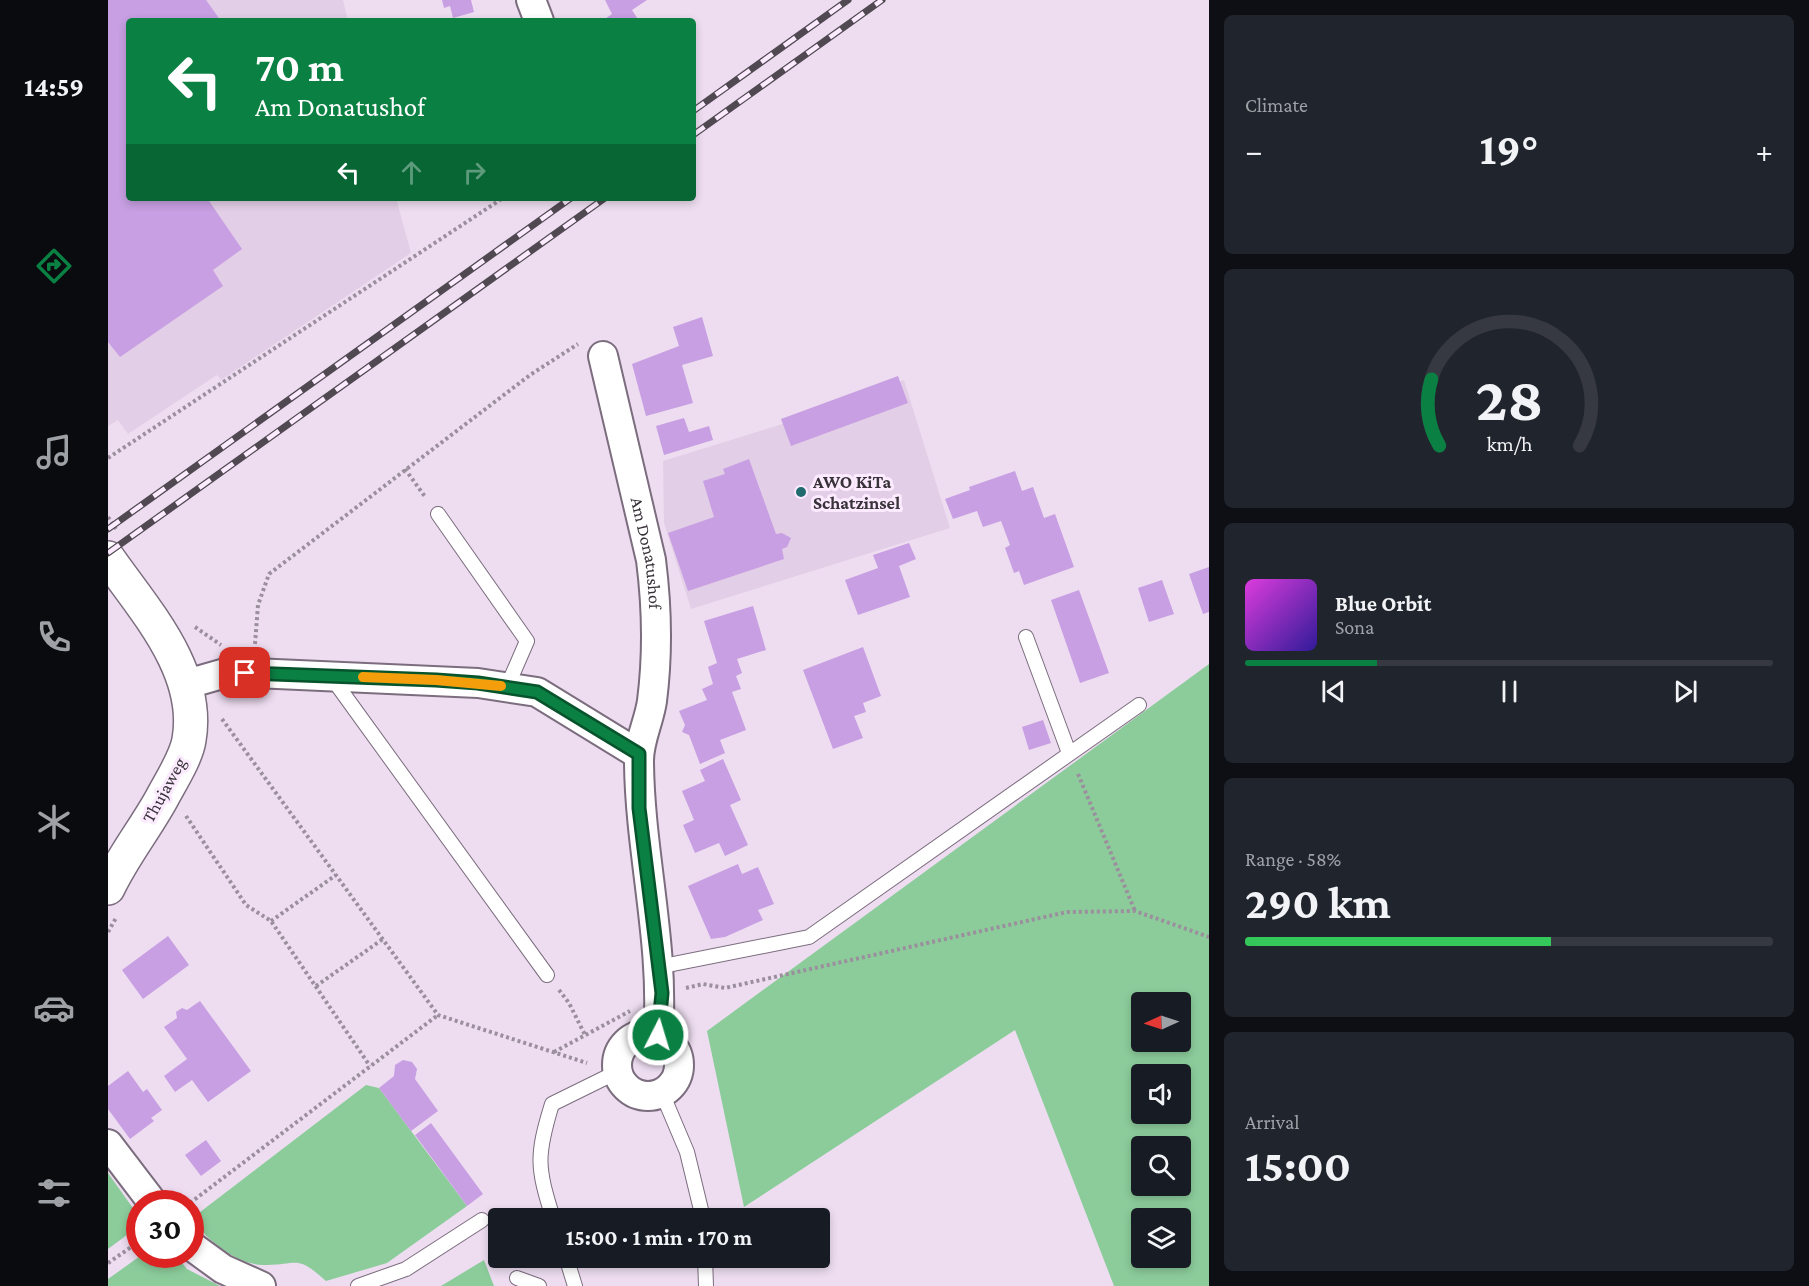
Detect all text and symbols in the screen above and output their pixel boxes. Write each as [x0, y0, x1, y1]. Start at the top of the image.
icon: left [156, 42, 234, 120]
text: 70 m [255, 43, 344, 90]
text: 14:59 [24, 72, 84, 102]
text: Am Donatushof [255, 92, 425, 122]
text: Climate [1245, 94, 1308, 116]
text: 19° [1480, 124, 1538, 174]
text: − [1245, 132, 1262, 169]
text: + [1756, 132, 1773, 169]
icon: left [332, 156, 365, 189]
icon: ahead [395, 156, 428, 189]
icon: right [458, 156, 491, 189]
icon: directions [33, 245, 75, 287]
text: 28 [1475, 364, 1543, 433]
icon: music [33, 431, 75, 473]
text: km/h [1486, 432, 1533, 456]
place label: AWO KiTa Schatzinsel [812, 472, 900, 513]
marker: AWO KiTa Schatzinsel [794, 485, 808, 499]
street label: Am Donatushof [627, 495, 665, 611]
text: Blue Orbit [1335, 591, 1431, 616]
icon: phone [33, 616, 75, 658]
text: Sona [1335, 616, 1374, 638]
pin [219, 647, 270, 698]
icon: arrive [228, 656, 261, 689]
icon: previous [1317, 675, 1350, 708]
icon: pause [1493, 675, 1526, 708]
icon: next [1669, 675, 1702, 708]
street label: Thujaweg [138, 754, 191, 827]
icon: climate [33, 801, 75, 843]
text: Range · 58% [1245, 848, 1341, 870]
text: 290 km [1245, 878, 1391, 928]
icon: car [33, 987, 75, 1029]
north arrow [1131, 992, 1191, 1052]
map controls [1131, 992, 1191, 1268]
position arrow [626, 1003, 690, 1067]
button: sound [1131, 1064, 1191, 1124]
text: Arrival [1245, 1111, 1299, 1133]
button: search [1131, 1136, 1191, 1196]
text: 15:00 [1245, 1141, 1351, 1191]
icon: filters [33, 1172, 75, 1214]
speed limit sign: 30 [126, 1190, 204, 1268]
button: layers [1131, 1208, 1191, 1268]
text: 15:00 · 1 min · 170 m [566, 1225, 752, 1250]

